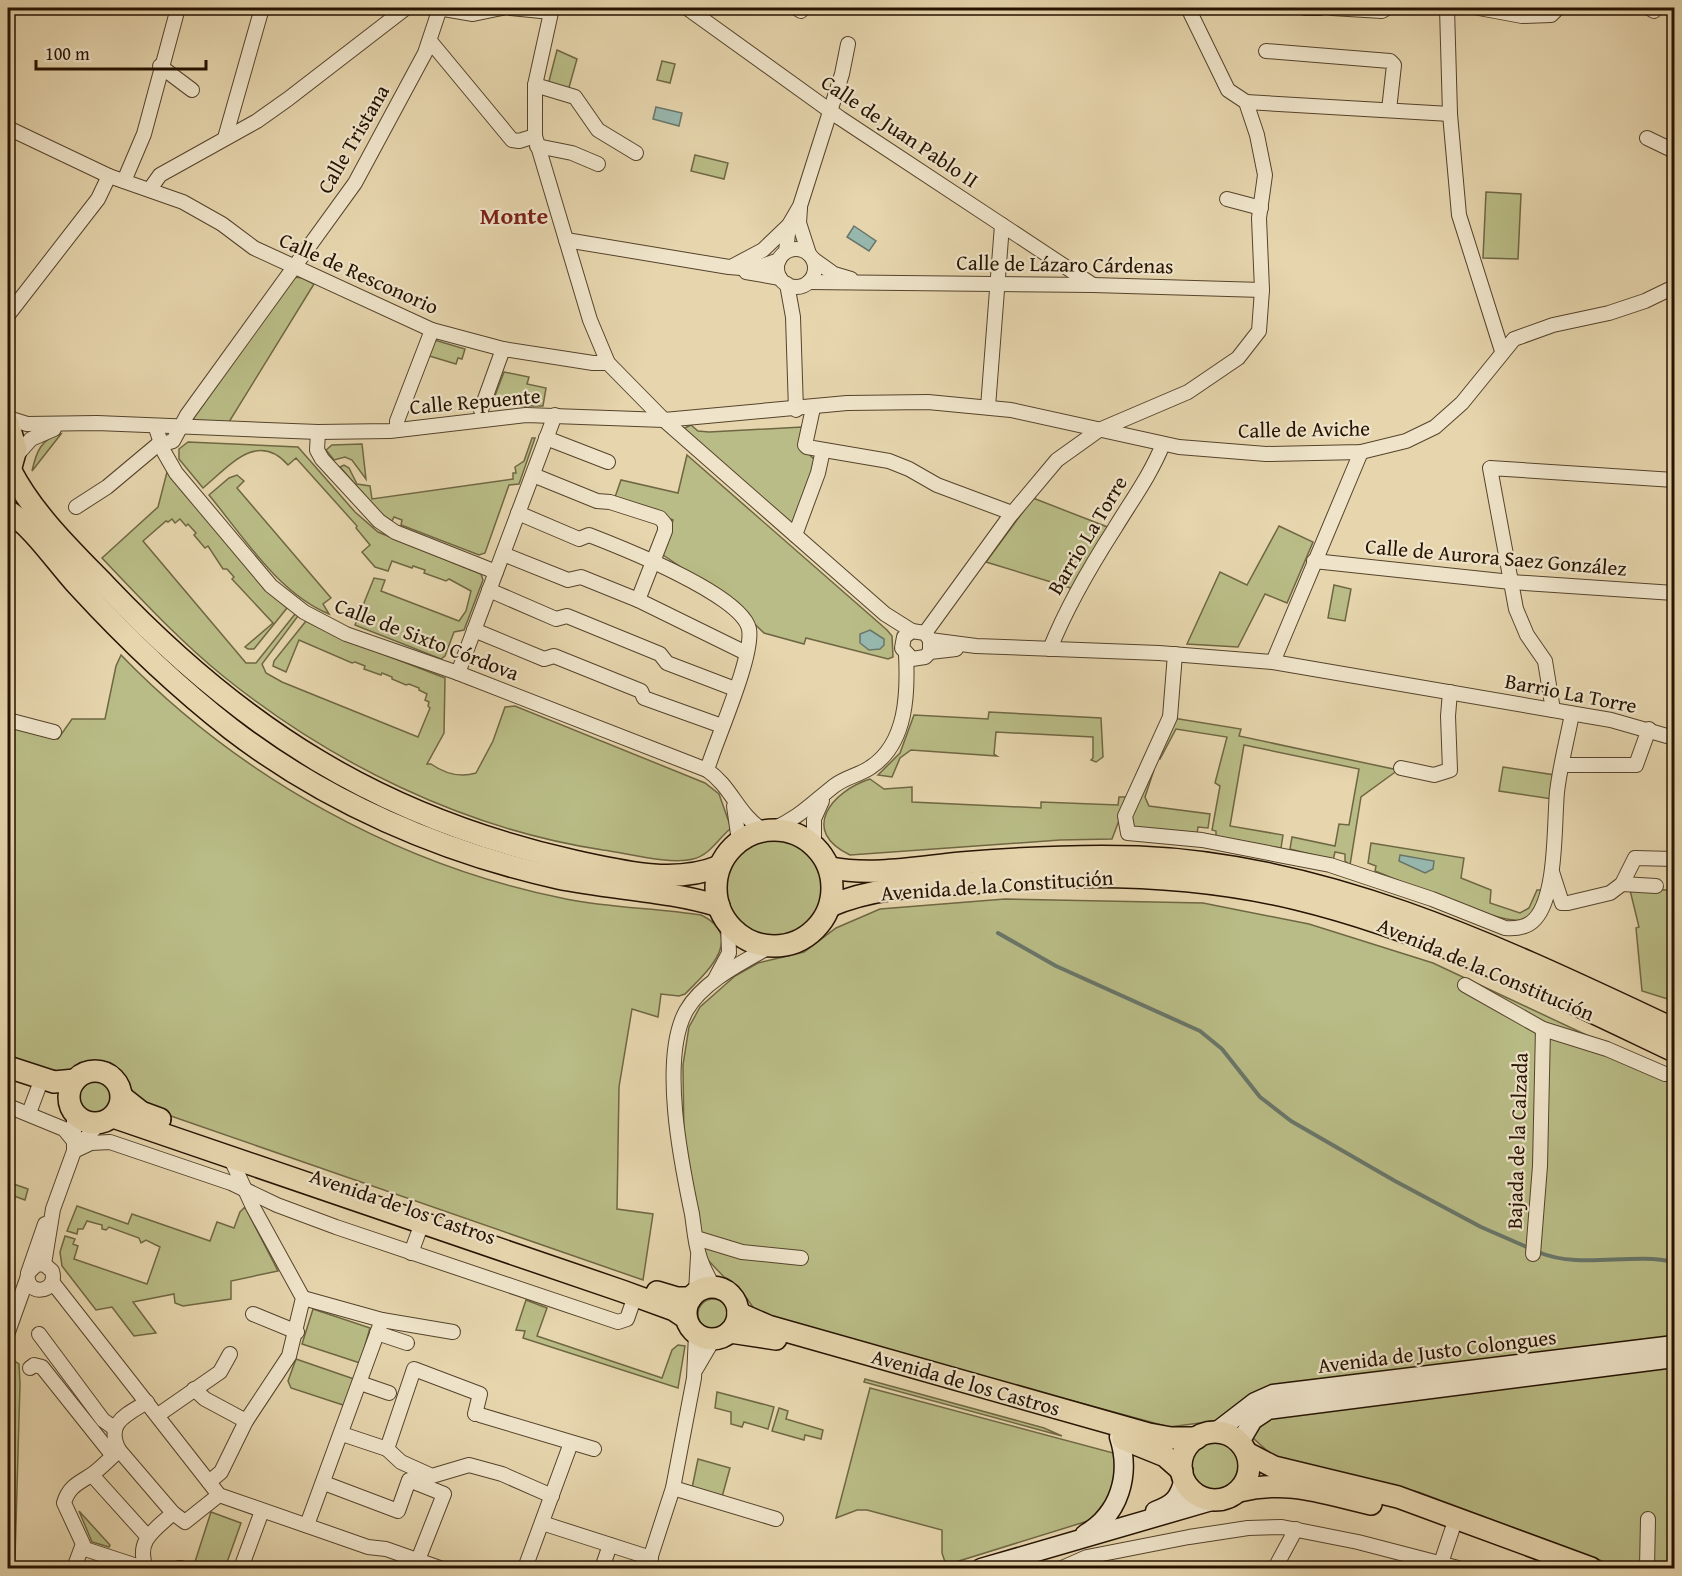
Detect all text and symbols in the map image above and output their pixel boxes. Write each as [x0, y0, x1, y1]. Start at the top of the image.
scale bar [36, 33, 206, 71]
text: 100 m [45, 40, 90, 67]
street label: Calle de Juan Pablo II [815, 67, 985, 195]
street label: Calle Tristana [309, 79, 397, 199]
district label: Monte [480, 198, 548, 233]
street label: Calle de Resconorio [274, 224, 444, 322]
street label: Calle de Lázaro Cárdenas [956, 247, 1174, 281]
street label: Calle Repuente [408, 380, 542, 422]
street label: Calle de Aviche [1238, 412, 1370, 446]
street label: Barrio La Torre [1039, 470, 1135, 600]
street label: Calle de Aurora Saez González [1364, 530, 1628, 584]
street label: Calle de Sixto Córdova [330, 590, 524, 688]
street label: Barrio La Torre [1502, 665, 1640, 721]
street label: Avenida de la Constitución [880, 861, 1115, 909]
street label: Avenida de la Constitución [1373, 909, 1600, 1029]
street label: Bajada de la Calzada [1498, 1052, 1536, 1230]
street label: Avenida de los Castros [306, 1160, 500, 1252]
street label: Avenida de Justo Colongues [1316, 1321, 1558, 1381]
street label: Avenida de los Castros [868, 1340, 1064, 1424]

